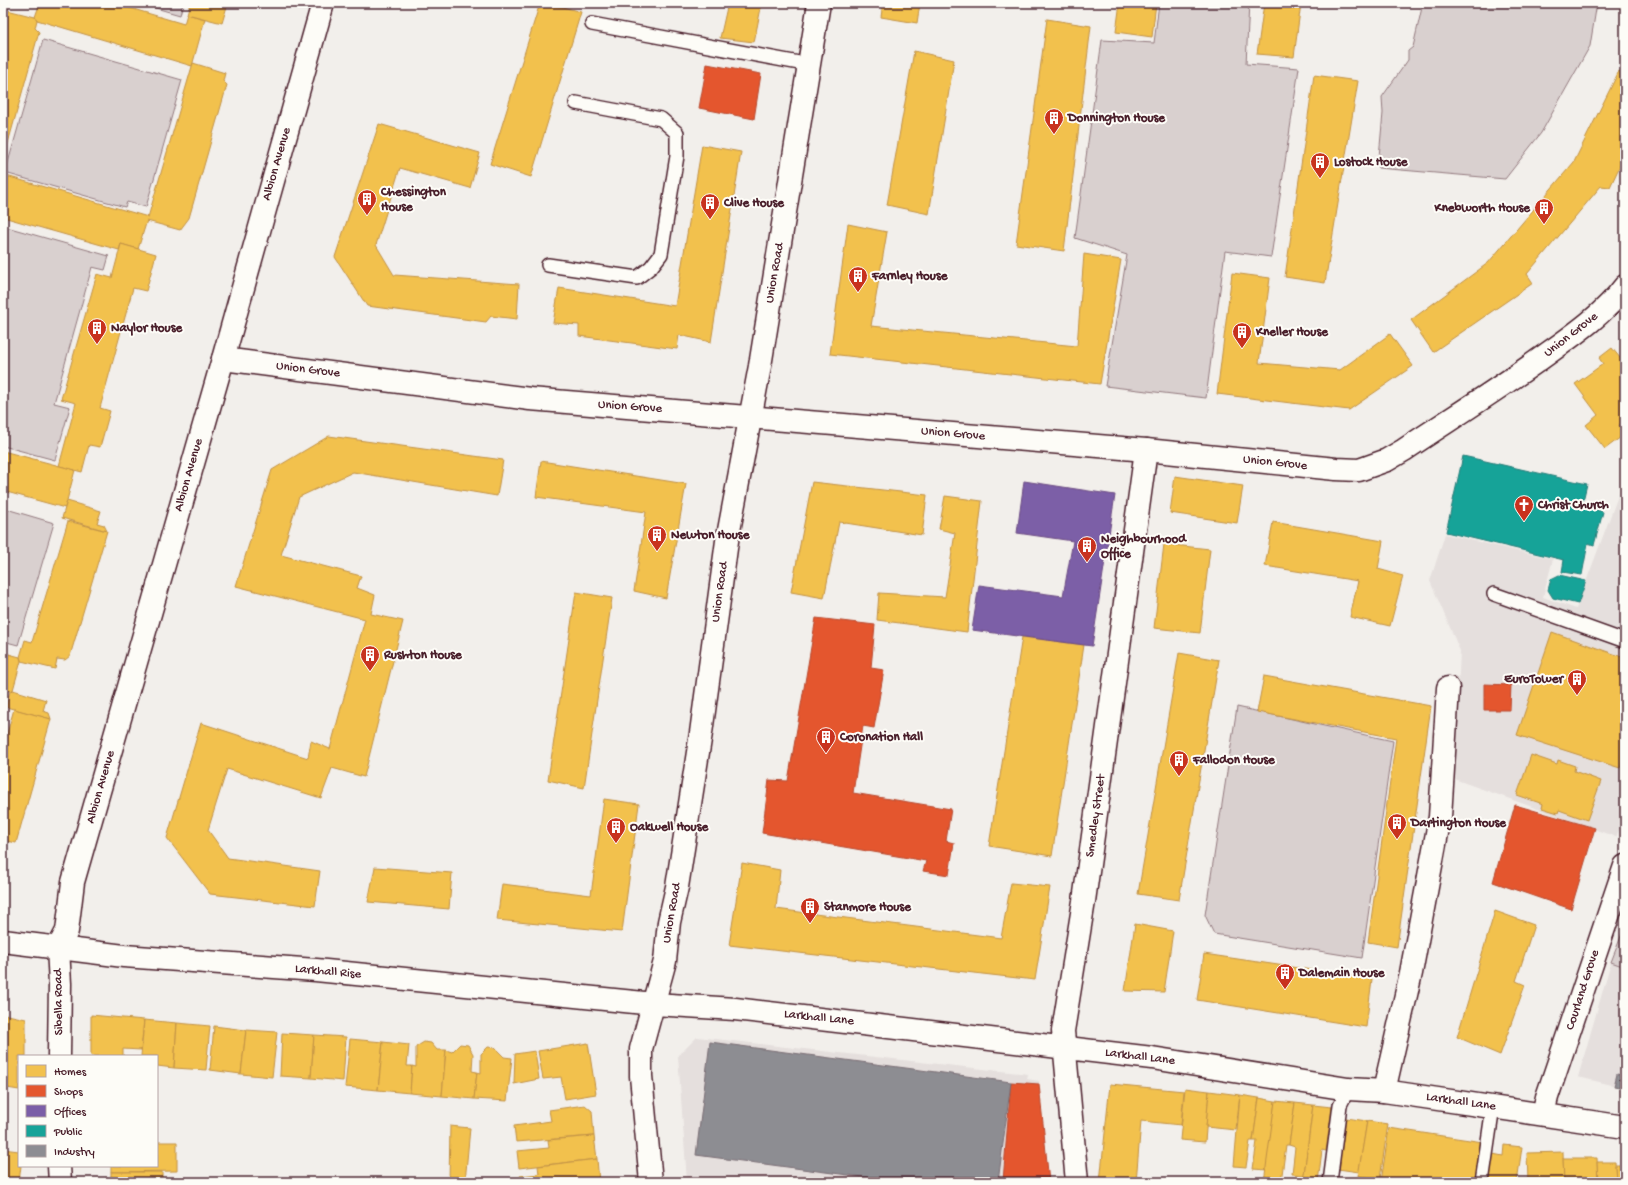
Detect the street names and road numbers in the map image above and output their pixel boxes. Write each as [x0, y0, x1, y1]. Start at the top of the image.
street label: Albion Avenue [259, 125, 295, 202]
street label: Union Road [762, 240, 788, 304]
street label: Union Grove [1541, 309, 1601, 361]
street label: Union Grove [275, 359, 341, 381]
street label: Union Grove [597, 397, 663, 417]
street label: Union Grove [920, 424, 986, 444]
street label: Albion Avenue [171, 436, 207, 513]
street label: Union Grove [1242, 452, 1308, 474]
street label: Union Road [708, 559, 732, 623]
street label: Albion Avenue [83, 748, 119, 825]
street label: Smedley Street [1083, 772, 1109, 858]
street label: Union Road [659, 880, 685, 944]
street label: Courland Grove [1563, 948, 1603, 1032]
street label: Larkhall Rise [294, 962, 362, 982]
street label: Sibella Road [51, 967, 67, 1036]
street label: Larkhall Lane [783, 1007, 855, 1029]
street label: Larkhall Lane [1104, 1045, 1176, 1069]
street label: Larkhall Lane [1425, 1090, 1497, 1114]

